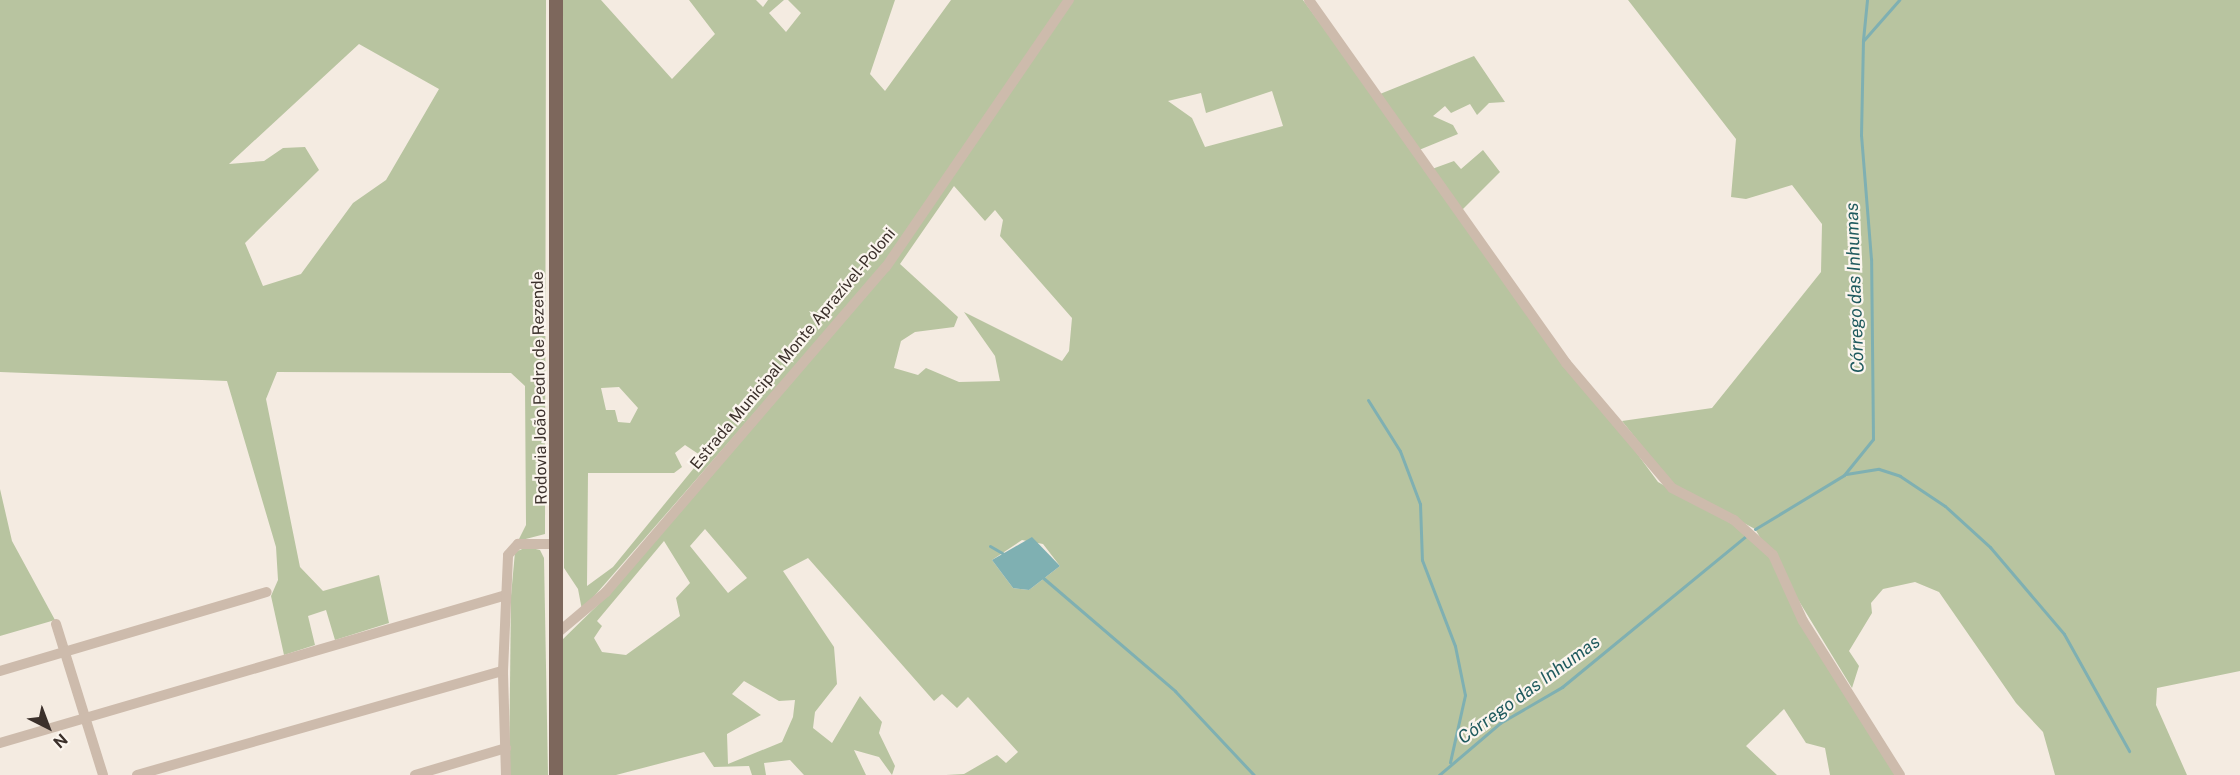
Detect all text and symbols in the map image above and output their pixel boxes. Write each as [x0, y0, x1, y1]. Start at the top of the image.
water label: Córrego das Inhumas [1841, 202, 1869, 374]
street label: Estrada Municipal Monte Aprazível-Poloni [686, 224, 900, 474]
street label: Rodovia João Pedro de Rezende [528, 271, 552, 505]
water label: Córrego das Inhumas [1453, 631, 1605, 749]
north arrow [18, 697, 78, 757]
text: N [49, 729, 71, 752]

